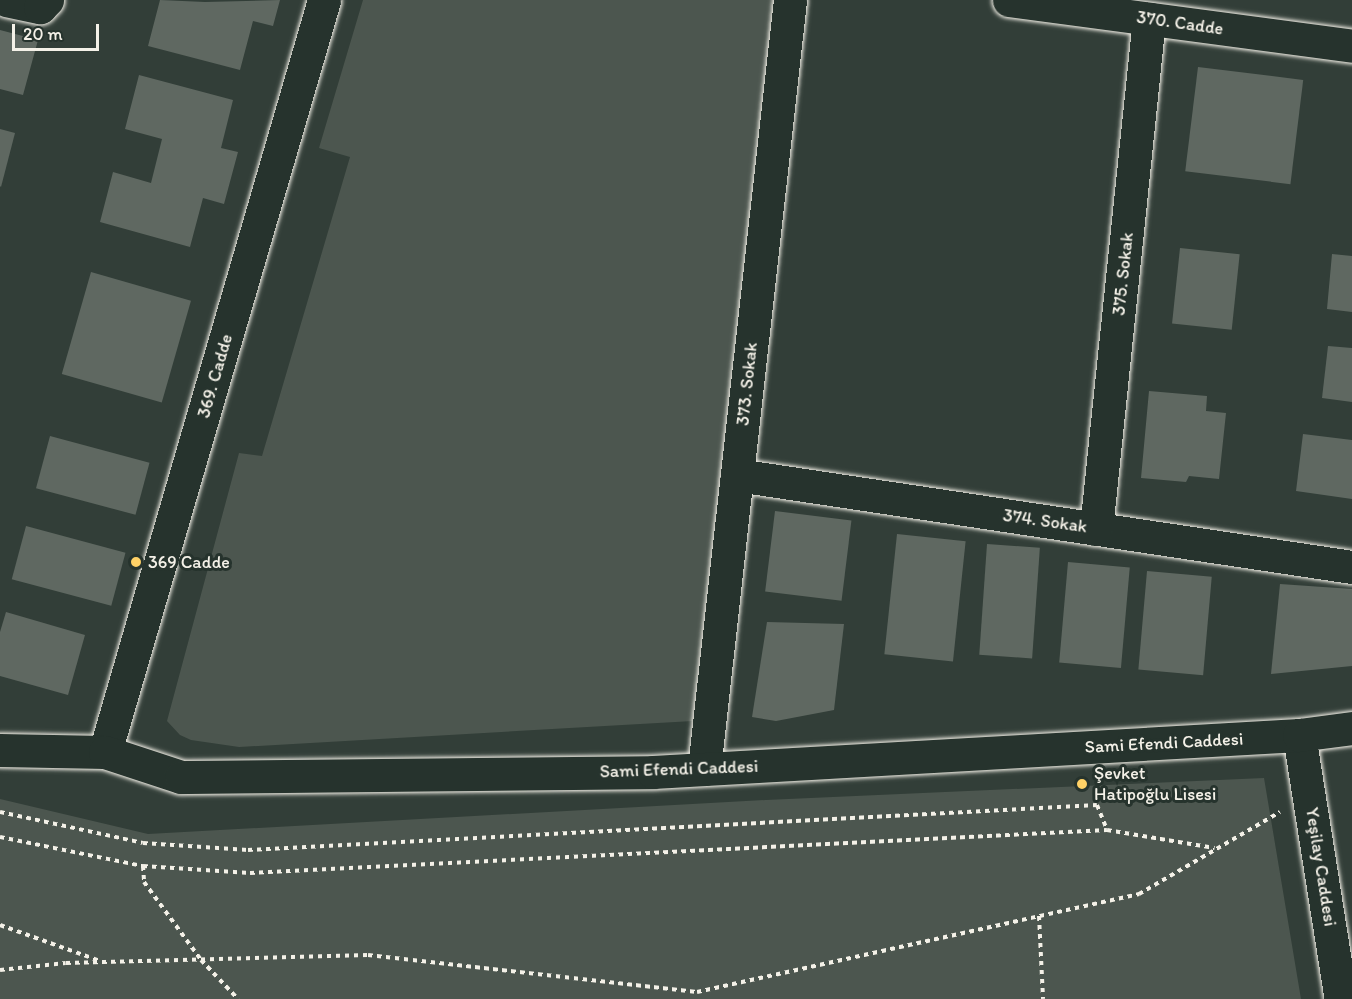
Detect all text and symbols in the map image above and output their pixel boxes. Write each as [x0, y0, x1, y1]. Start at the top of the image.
street label: 370. Cadde [1135, 6, 1225, 40]
scale bar [15, 12, 102, 50]
text: 20 m [23, 23, 63, 45]
street label: 375. Sokak [1108, 231, 1138, 317]
street label: 369. Cadde [193, 332, 237, 420]
street label: 373. Sokak [732, 341, 762, 427]
street label: 374. Sokak [1002, 504, 1088, 538]
place label: 369 Cadde [148, 551, 230, 573]
marker: 369 Cadde [129, 555, 143, 569]
street label: Sami Efendi Caddesi [1085, 728, 1243, 758]
street label: Sami Efendi Caddesi [600, 755, 758, 783]
place label: Şevket Hatipoğlu Lisesi [1094, 763, 1216, 806]
marker: Şevket Hatipoğlu Lisesi [1075, 777, 1089, 791]
street label: Yeşilay Caddesi [1301, 806, 1341, 928]

